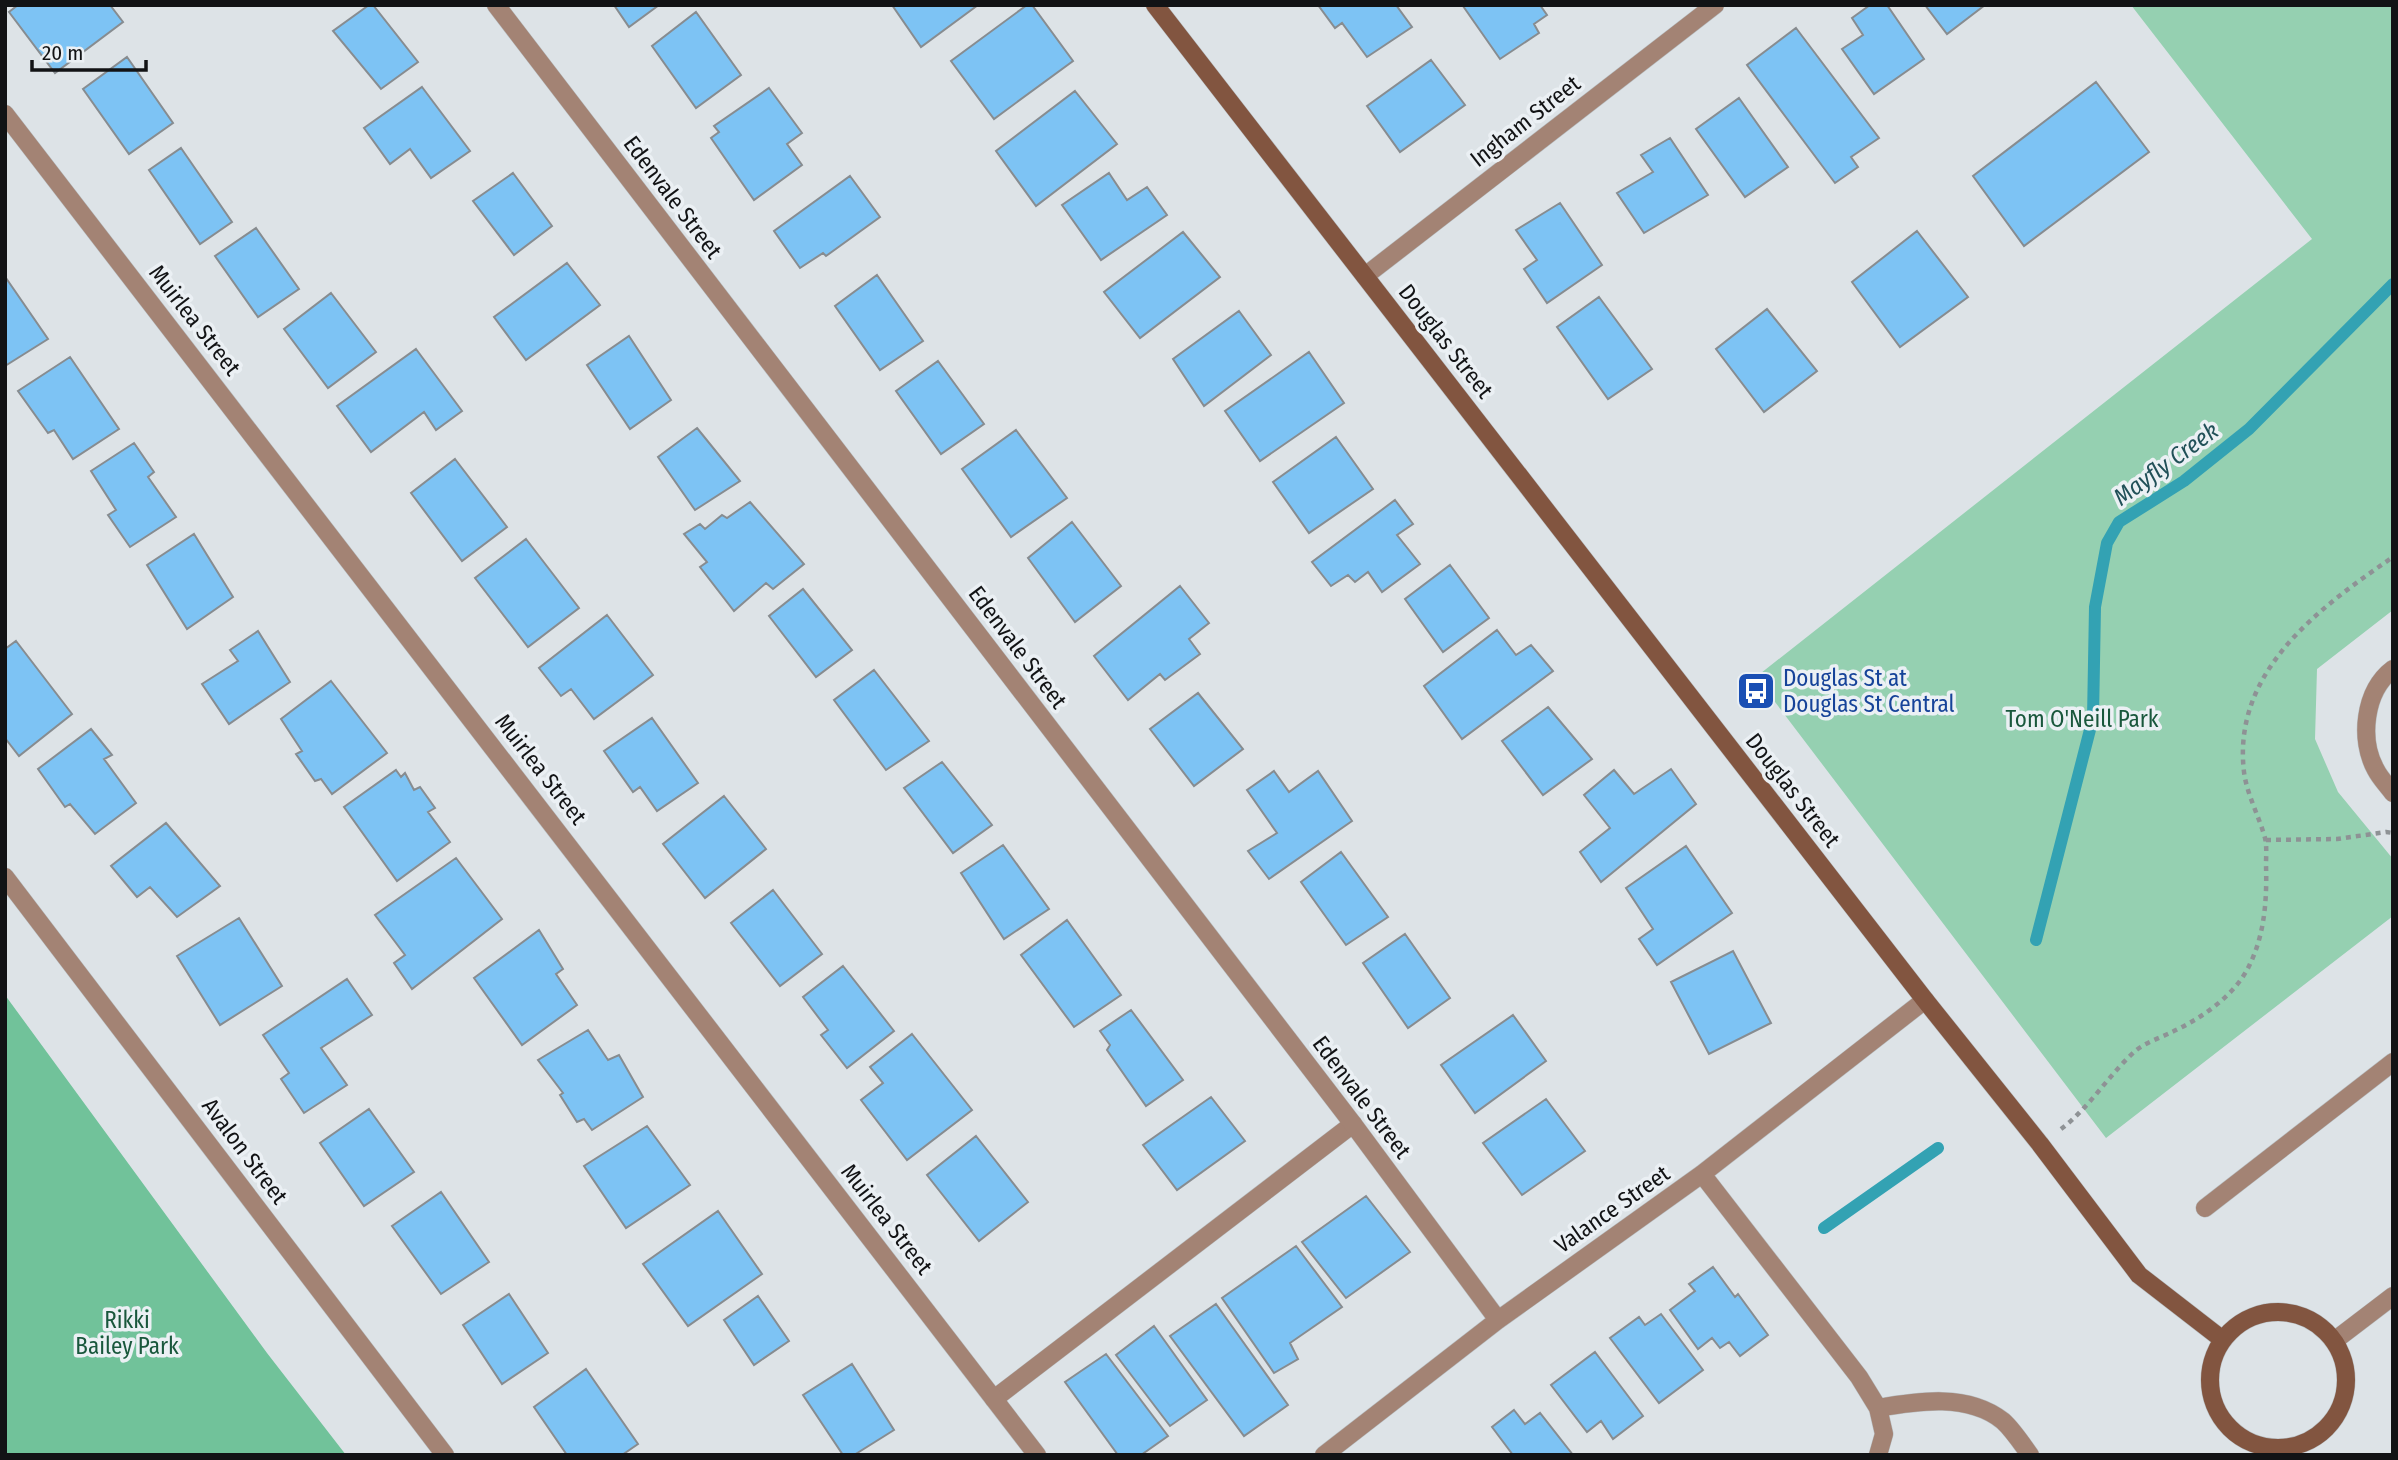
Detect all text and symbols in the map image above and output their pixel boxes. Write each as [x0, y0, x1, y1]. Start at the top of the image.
scale bar [32, 28, 145, 72]
text: 20 m [42, 40, 83, 66]
street label: Ingham Street [1464, 69, 1586, 173]
street label: Edenvale Street [618, 130, 728, 264]
street label: Muirlea Street [143, 259, 247, 381]
street label: Douglas Street [1393, 278, 1500, 404]
water label: Mayfly Creek [2108, 416, 2224, 511]
street label: Edenvale Street [963, 580, 1073, 714]
place label: Douglas St at Douglas St Central [1783, 664, 1955, 718]
bus stop icon: Douglas St at Douglas St Central [1735, 670, 1777, 712]
park label: Tom O'Neill Park [2005, 705, 2159, 733]
street label: Muirlea Street [489, 708, 593, 830]
street label: Douglas Street [1740, 727, 1847, 853]
street label: Edenvale Street [1307, 1030, 1417, 1164]
street label: Avalon Street [196, 1093, 294, 1210]
street label: Muirlea Street [835, 1158, 939, 1280]
street label: Valance Street [1549, 1159, 1675, 1259]
park label: Rikki Bailey Park [75, 1306, 179, 1360]

